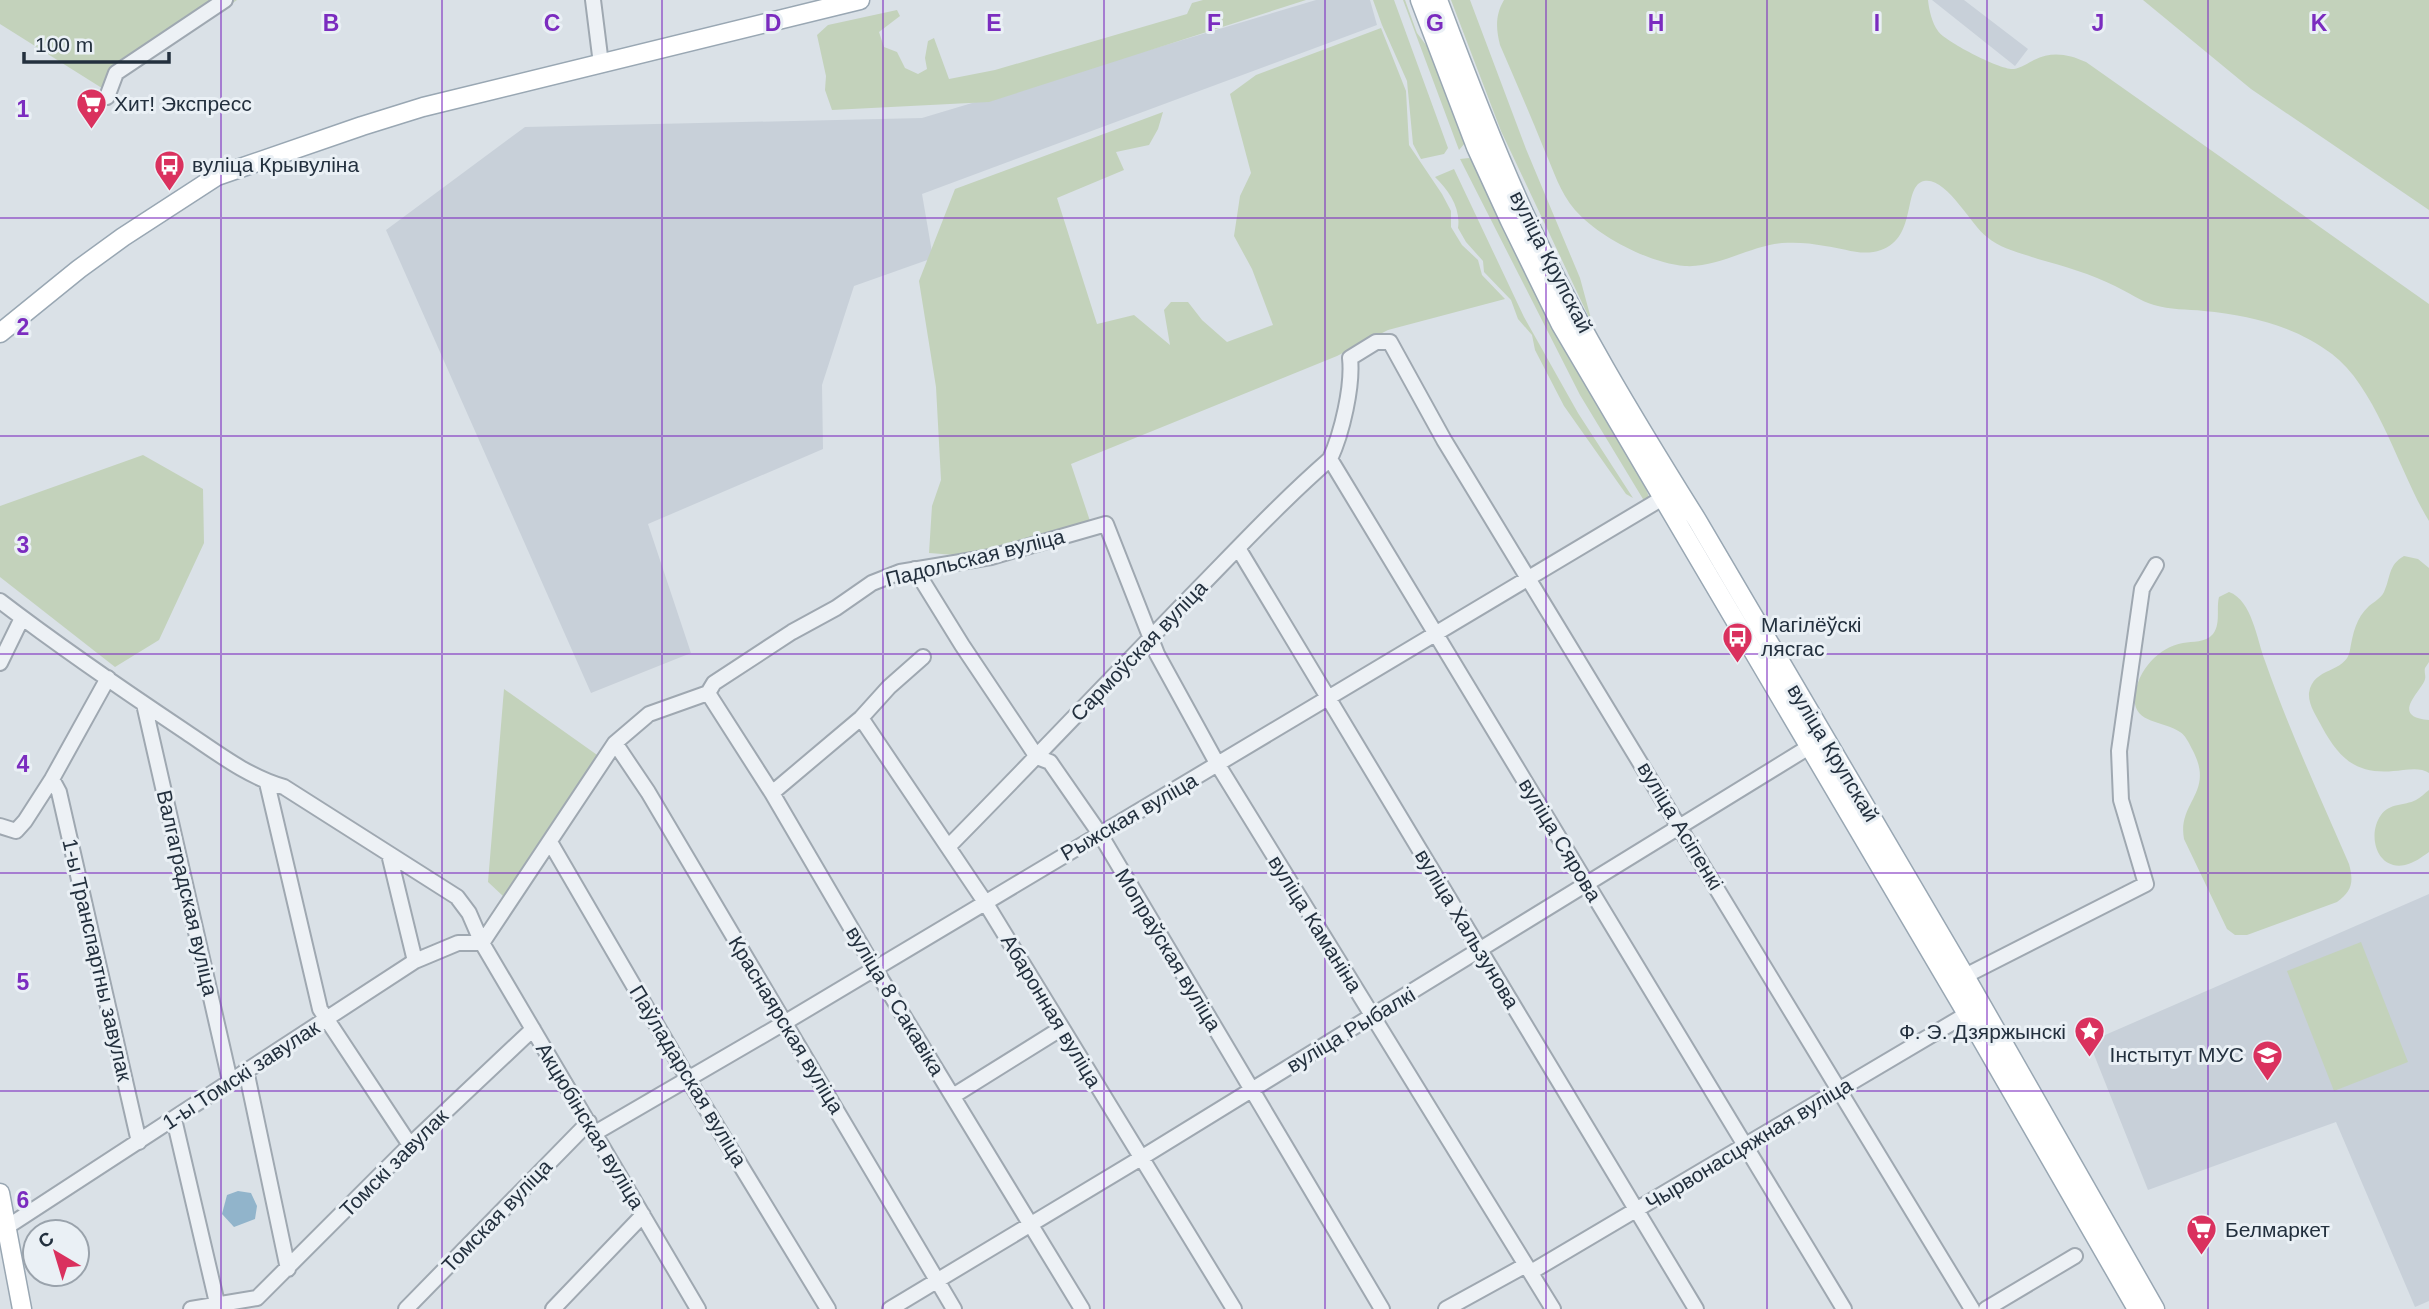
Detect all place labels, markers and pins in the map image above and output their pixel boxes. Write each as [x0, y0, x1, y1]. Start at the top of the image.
supermarket icon: Хит! Экспресс [74, 87, 108, 131]
place label: Хит! Экспресс [114, 92, 252, 115]
bus stop icon: вуліца Крывуліна [152, 148, 186, 192]
place label: вуліца Крывуліна [192, 153, 359, 176]
place label: Магілёўскі лясгас [1761, 613, 1862, 660]
bus stop icon: Магілёўскі лясгас [1721, 620, 1755, 664]
place icon: Ф. Э. Дзяржынскі [2072, 1015, 2106, 1059]
place label: Ф. Э. Дзяржынскі [1899, 1020, 2066, 1043]
school or university icon: Інстытут МУС [2250, 1038, 2284, 1082]
place label: Інстытут МУС [2110, 1043, 2244, 1066]
supermarket icon: Белмаркет [2185, 1213, 2219, 1257]
place label: Белмаркет [2225, 1218, 2330, 1241]

